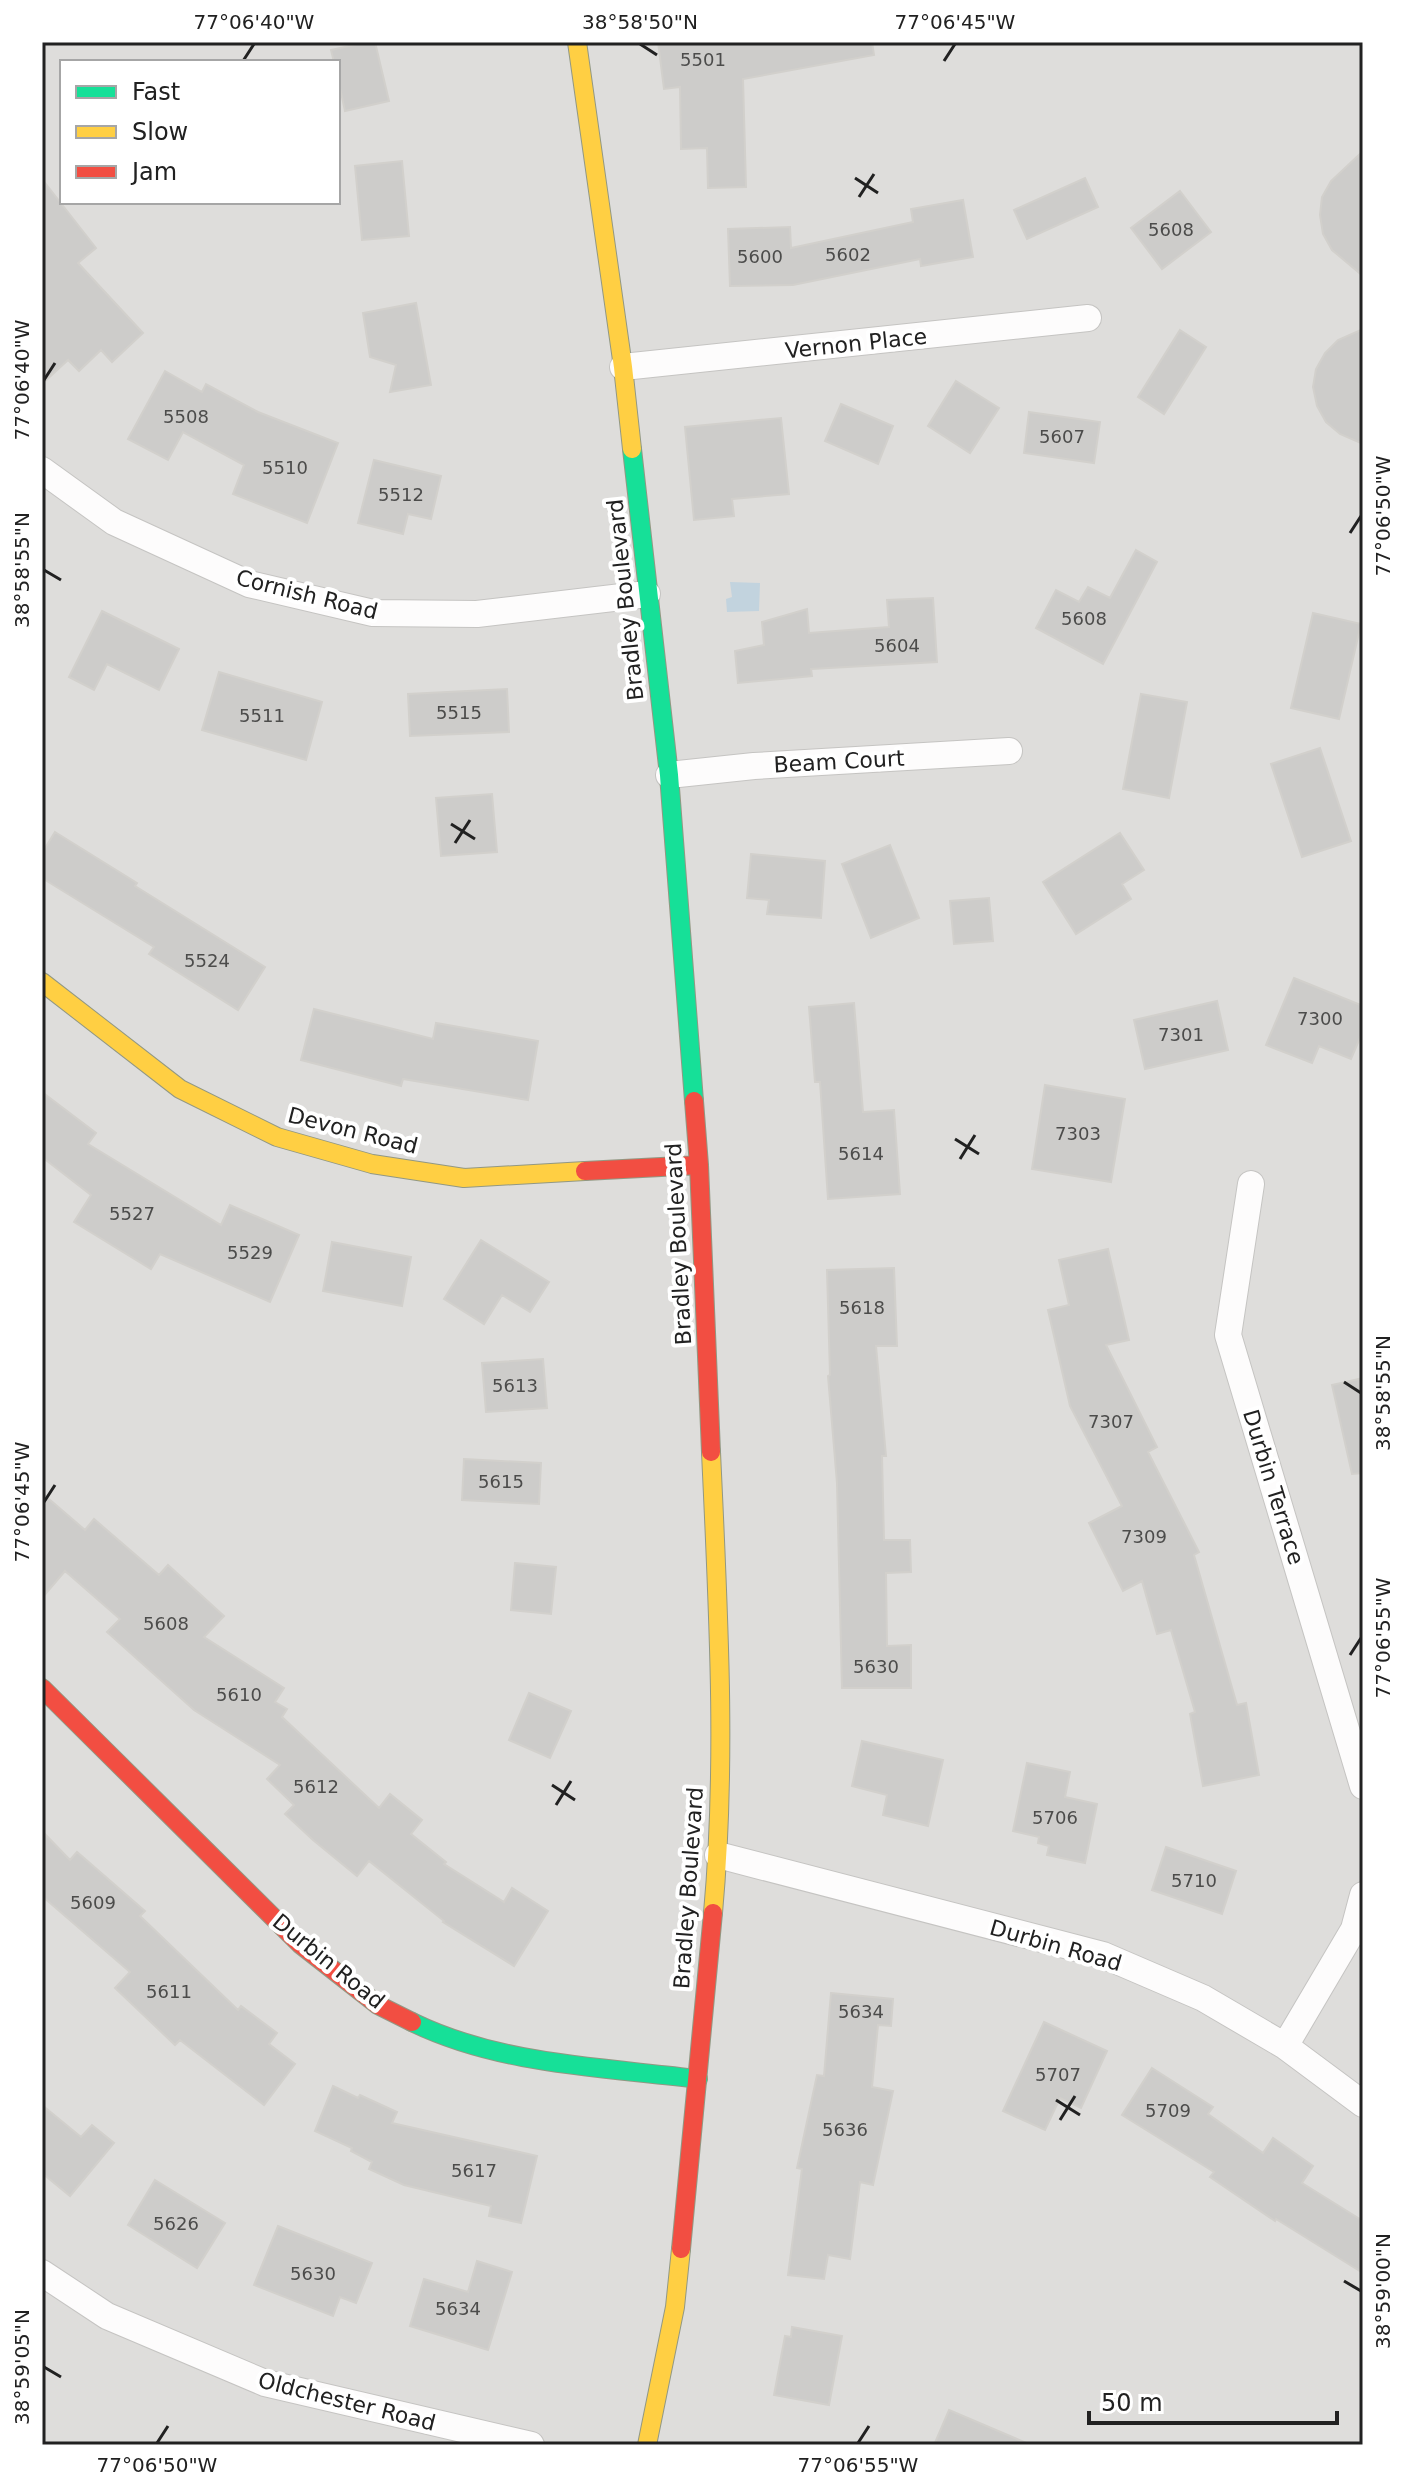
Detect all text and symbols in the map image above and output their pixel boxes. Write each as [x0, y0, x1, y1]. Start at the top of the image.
text: 77°06'40"W [194, 10, 315, 34]
text: 38°58'50"N [582, 10, 698, 34]
text: 77°06'45"W [895, 10, 1016, 34]
house number: 5501 [680, 49, 726, 70]
legend [60, 60, 340, 204]
text: Fast [132, 78, 180, 106]
text: Slow [132, 118, 188, 146]
text: Jam [130, 158, 177, 186]
house number: 5608 [1148, 219, 1194, 240]
house number: 5602 [825, 244, 871, 265]
house number: 5600 [737, 246, 783, 267]
text: 77°06'40"W [10, 319, 34, 440]
street label: Vernon Place [784, 324, 928, 363]
house number: 5508 [163, 406, 209, 427]
house number: 5607 [1039, 426, 1085, 447]
text: 77°06'50"W [1371, 455, 1395, 576]
house number: 5510 [262, 457, 308, 478]
house number: 5512 [378, 484, 424, 505]
street label: Bradley Boulevard [602, 498, 649, 702]
text: 38°58'55"N [10, 512, 34, 628]
street label: Cornish Road [233, 565, 380, 624]
house number: 5608 [1061, 608, 1107, 629]
house number: 5604 [874, 635, 920, 656]
house number: 5515 [436, 702, 482, 723]
house number: 5511 [239, 705, 285, 726]
street label: Beam Court [773, 746, 905, 777]
house number: 5524 [184, 950, 230, 971]
house number: 7300 [1297, 1008, 1343, 1029]
house number: 7301 [1158, 1024, 1204, 1045]
street label: Devon Road [285, 1102, 420, 1159]
house number: 7303 [1055, 1123, 1101, 1144]
street label: Bradley Boulevard [661, 1142, 696, 1346]
house number: 5614 [838, 1143, 884, 1164]
house number: 5527 [109, 1203, 155, 1224]
house number: 5529 [227, 1242, 273, 1263]
house number: 5618 [839, 1297, 885, 1318]
text: 38°58'55"N [1371, 1335, 1395, 1451]
house number: 5613 [492, 1375, 538, 1396]
street label: Durbin Terrace [1238, 1407, 1309, 1568]
house number: 7307 [1088, 1411, 1134, 1432]
text: 77°06'45"W [10, 1441, 34, 1562]
house number: 5615 [478, 1471, 524, 1492]
house number: 7309 [1121, 1526, 1167, 1547]
text: 77°06'55"W [1371, 1577, 1395, 1698]
house number: 5608 [143, 1613, 189, 1634]
house number: 5630 [853, 1656, 899, 1677]
house number: 5610 [216, 1684, 262, 1705]
house number: 5612 [293, 1776, 339, 1797]
street label: Bradley Boulevard [669, 1786, 708, 1990]
house number: 5706 [1032, 1807, 1078, 1828]
house number: 5710 [1171, 1870, 1217, 1891]
house number: 5609 [70, 1892, 116, 1913]
street label: Durbin Road [268, 1909, 389, 2014]
street label: Durbin Road [987, 1915, 1125, 1976]
house number: 5611 [146, 1981, 192, 2002]
house number: 5634 [838, 2001, 884, 2022]
house number: 5707 [1035, 2064, 1081, 2085]
house number: 5709 [1145, 2100, 1191, 2121]
house number: 5636 [822, 2119, 868, 2140]
house number: 5617 [451, 2160, 497, 2181]
house number: 5626 [153, 2213, 199, 2234]
text: 38°59'00"N [1371, 2233, 1395, 2349]
house number: 5630 [290, 2263, 336, 2284]
house number: 5634 [435, 2298, 481, 2319]
text: 38°59'05"N [10, 2309, 34, 2425]
street label: Oldchester Road [256, 2367, 438, 2436]
scale bar [1089, 2375, 1337, 2425]
text: 50 m [1101, 2389, 1163, 2417]
text: 77°06'50"W [97, 2453, 218, 2477]
text: 77°06'55"W [798, 2453, 919, 2477]

